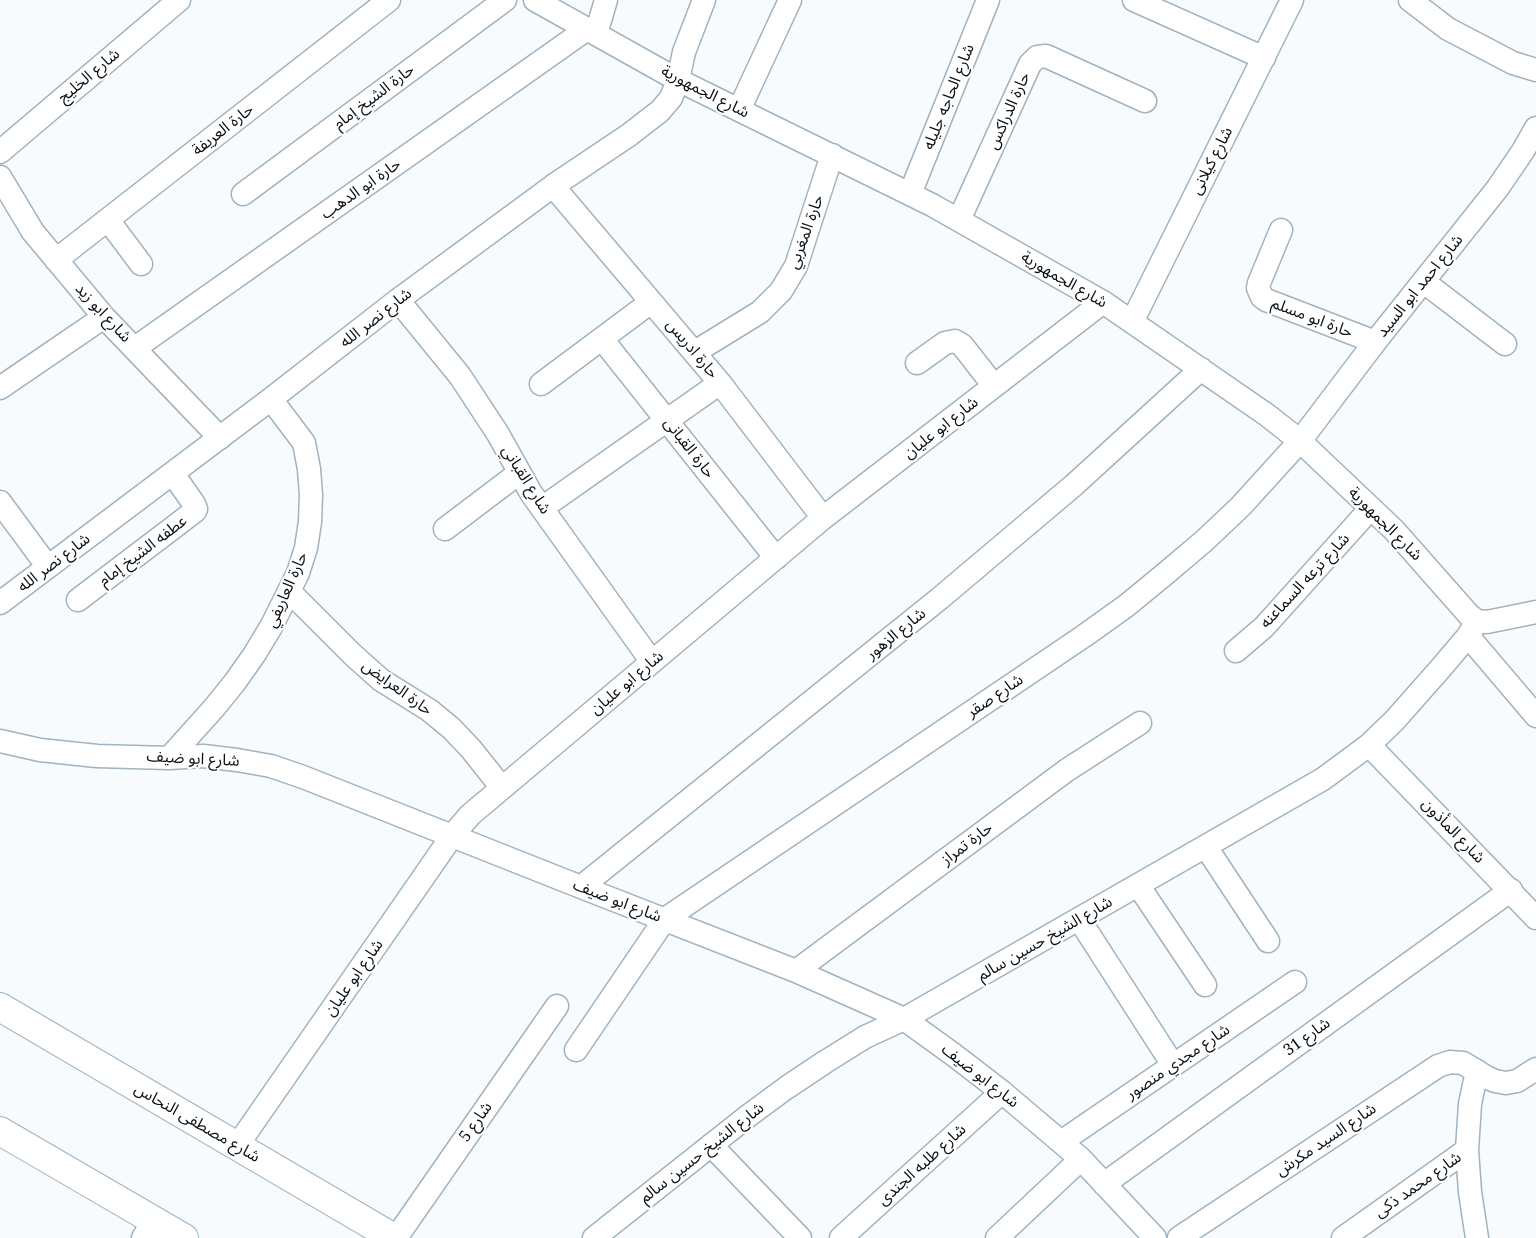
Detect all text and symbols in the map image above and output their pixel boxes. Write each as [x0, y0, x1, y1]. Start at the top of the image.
street label: شارع الحاجه جليله [919, 41, 979, 153]
street label: شارع الخليج [54, 45, 124, 107]
street label: حارة الشيخ إمام [330, 60, 418, 134]
street label: شارع الجمهورية [658, 62, 752, 122]
street label: حارة الدراكس [983, 69, 1035, 153]
street label: حارة العريفة [188, 100, 258, 160]
street label: شارع كيلانى [1187, 124, 1237, 198]
street label: حارة ابو الدهب [317, 154, 405, 224]
street label: حارة المغربي [784, 192, 828, 272]
street label: شارع احمد ابو السيد [1373, 231, 1467, 341]
street label: شارع الجمهورية [1017, 248, 1111, 312]
street label: شارع ابو زيد [71, 279, 135, 347]
street label: شارع نصر الله [336, 284, 416, 352]
street label: حارة ابو مسلم [1269, 294, 1355, 342]
street label: حارة ادريس [662, 315, 722, 383]
street label: شارع ابو عليان [900, 393, 982, 463]
street label: حارة القبانى [659, 414, 719, 482]
street label: شارع القباني [497, 442, 555, 518]
street label: شارع الجمهورية [1344, 483, 1426, 565]
street label: عطفه الشيخ إمام [95, 511, 191, 591]
street label: شارع نصر الله [14, 529, 94, 597]
street label: شارع ترعه السماعنه [1256, 530, 1354, 632]
street label: حارة العاريفي [262, 549, 312, 631]
street label: شارع الزهور [862, 604, 930, 664]
street label: شارع ابو عليان [587, 647, 667, 719]
street label: حارة العرايض [358, 656, 436, 720]
street label: شارع صقر [963, 670, 1027, 722]
street label: شارع ابو ضيف [146, 747, 240, 771]
street label: شارع المأذون [1417, 795, 1489, 867]
street label: حارة تمراز [937, 818, 997, 870]
street label: شارع ابو ضيف [570, 875, 664, 927]
street label: شارع الشيخ حسين سالم [974, 893, 1116, 985]
street label: شارع ابو عليان [320, 936, 388, 1020]
street label: شارع 31 [1280, 1014, 1334, 1060]
street label: شارع مجدي منصور [1122, 1020, 1234, 1104]
street label: شارع ابو ضيف [937, 1040, 1023, 1112]
street label: شارع مصطفى النحاس [131, 1079, 263, 1167]
street label: شارع 5 [455, 1098, 497, 1146]
street label: شارع الشيخ حسين سالم [636, 1098, 768, 1208]
street label: شارع السيد مكرش [1272, 1099, 1380, 1181]
street label: شارع طلبه الجندى [874, 1120, 970, 1210]
street label: شارع محمد ذكى [1371, 1148, 1465, 1222]

